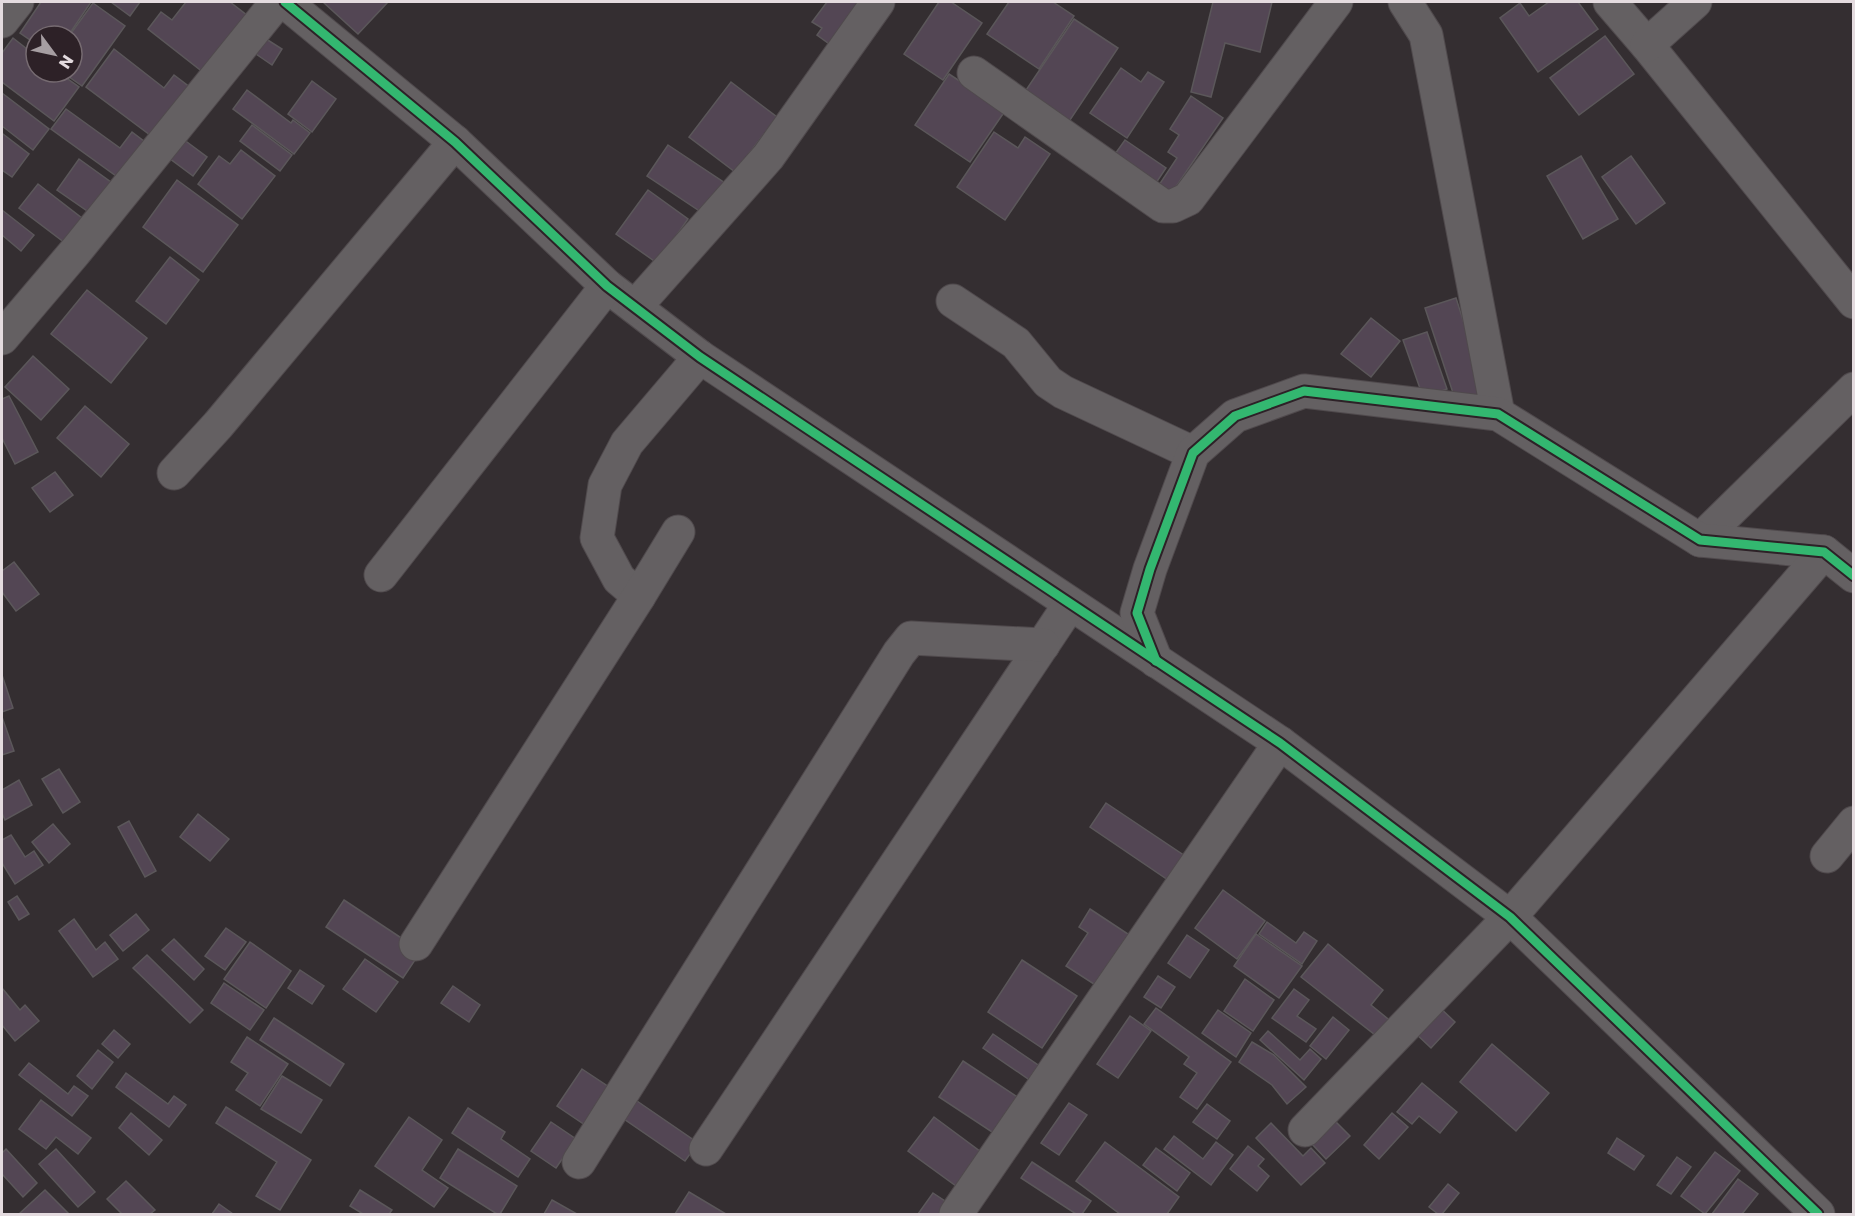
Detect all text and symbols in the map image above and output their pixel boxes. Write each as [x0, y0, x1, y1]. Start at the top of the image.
north arrow [24, 24, 84, 84]
text: N [53, 51, 79, 73]

